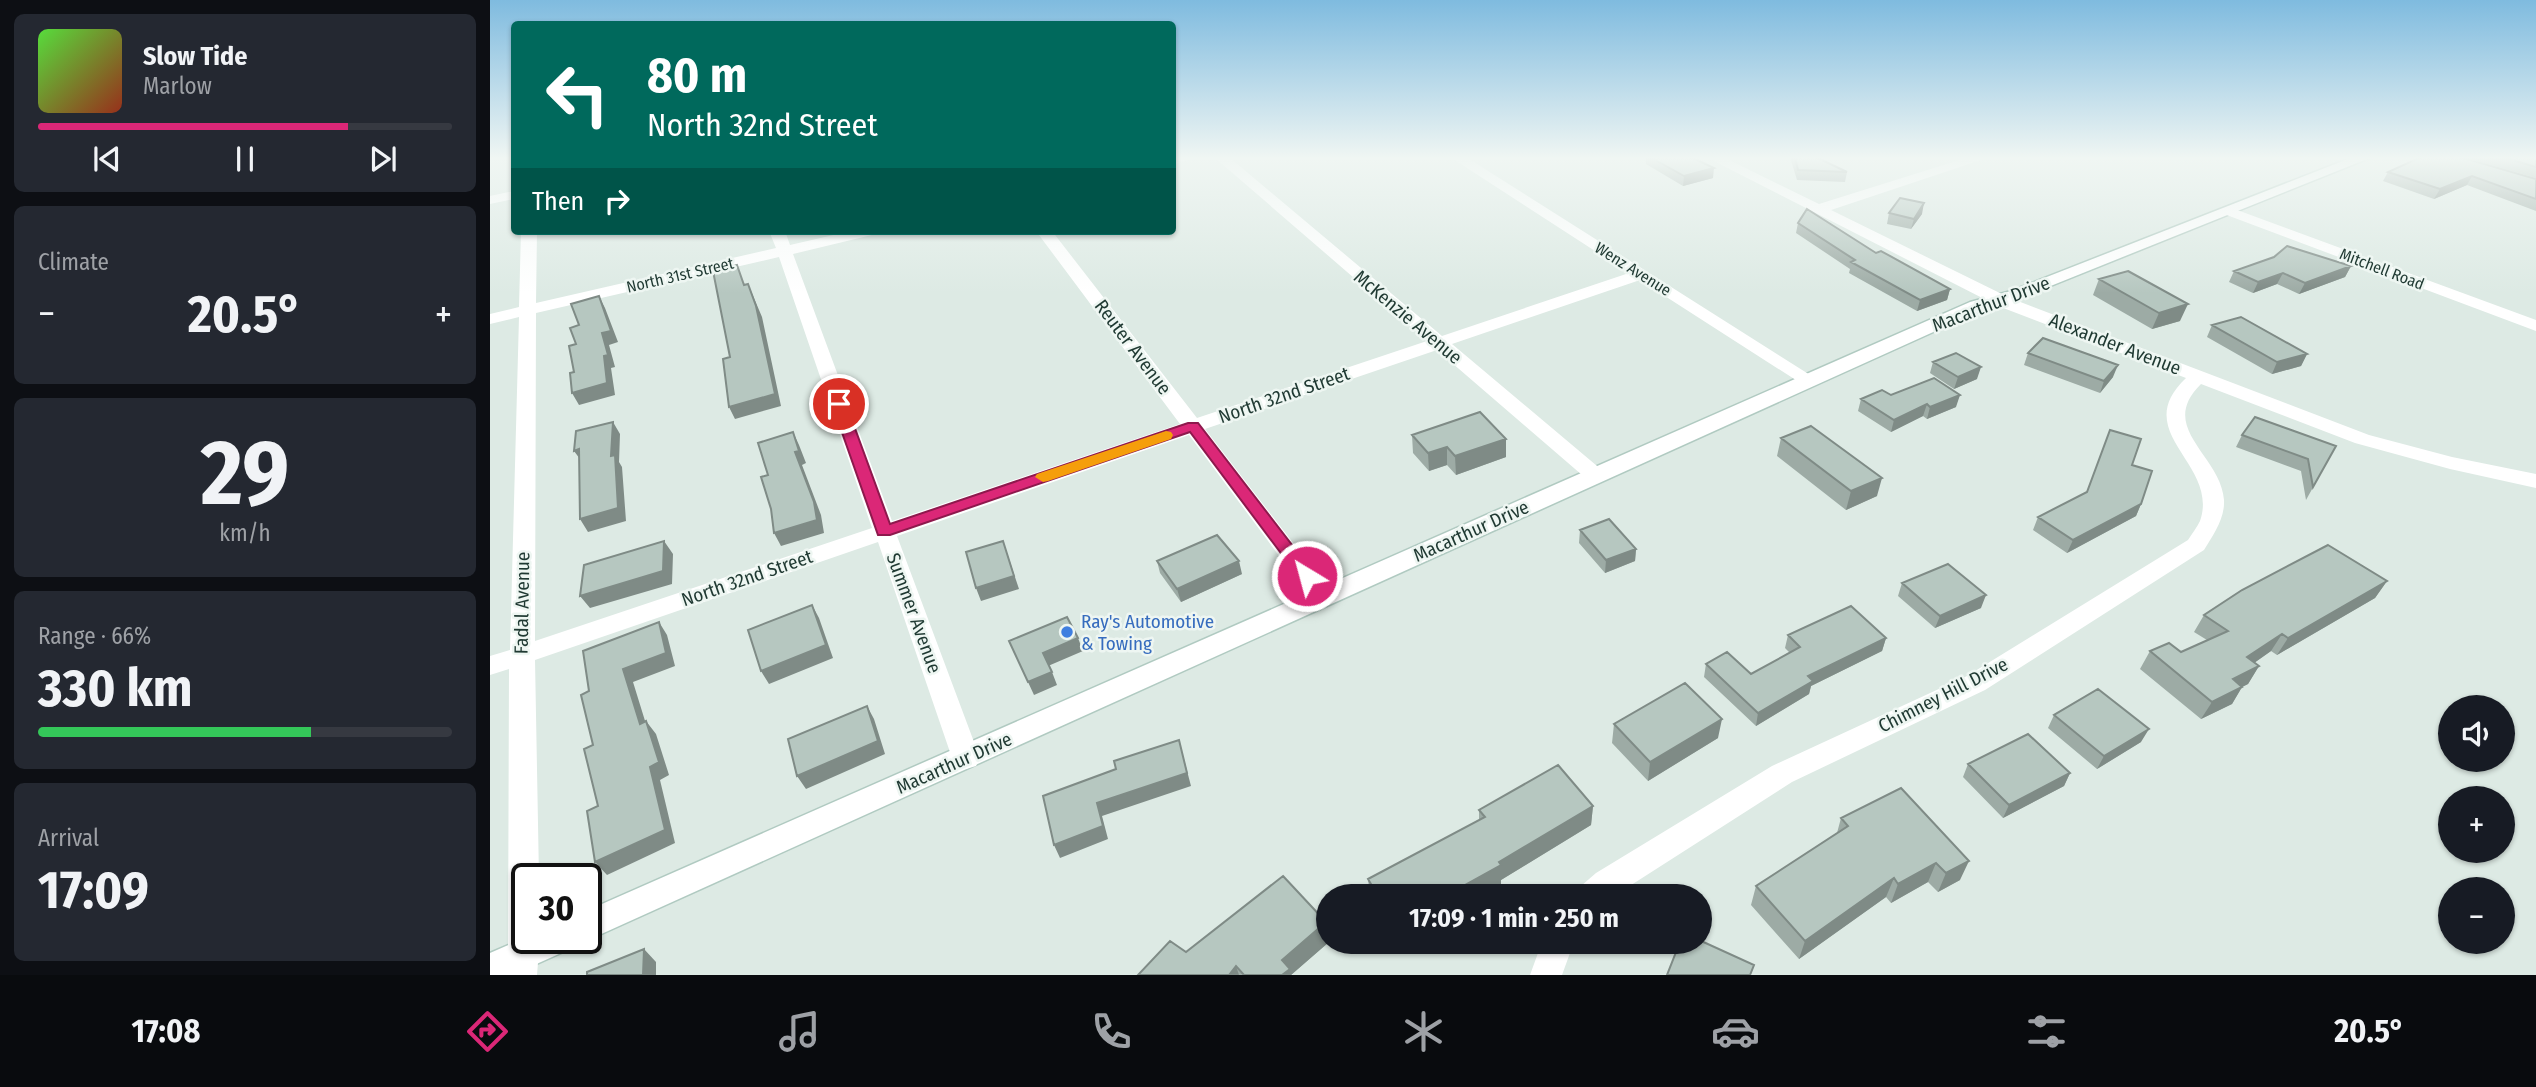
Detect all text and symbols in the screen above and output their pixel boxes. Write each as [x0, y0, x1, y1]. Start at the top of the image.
text: Slow Tide [143, 41, 247, 72]
text: 80 m [647, 46, 747, 105]
icon: left [532, 49, 623, 140]
text: Marlow [143, 72, 212, 100]
text: North 32nd Street [647, 106, 878, 144]
icon: previous [88, 140, 126, 178]
icon: pause [226, 140, 264, 178]
icon: next [364, 140, 402, 178]
icon: right [598, 182, 636, 220]
text: Then [532, 186, 584, 217]
street label: Wenz Avenue [1591, 238, 1675, 300]
street label: Mitchell Road [2337, 244, 2427, 294]
text: Climate [38, 248, 109, 276]
street label: North 31st Street [625, 253, 736, 297]
street label: McKenzie Avenue [1349, 265, 1467, 369]
street label: Macarthur Drive [1929, 271, 2053, 337]
text: 20.5° [188, 283, 302, 346]
text: − [38, 291, 55, 337]
text: + [435, 291, 452, 337]
street label: Reuter Avenue [1090, 295, 1176, 399]
street label: Alexander Avenue [2046, 308, 2184, 380]
street label: North 32nd Street [1215, 362, 1353, 428]
pin [809, 374, 869, 434]
icon: arrive [820, 385, 858, 423]
text: 29 [201, 419, 289, 528]
street label: Macarthur Drive [1410, 495, 1532, 567]
text: km/h [219, 519, 271, 547]
position arrow [1270, 539, 1344, 613]
street label: North 32nd Street [678, 545, 816, 611]
street label: Summer Avenue [882, 550, 946, 676]
street label: Fadal Avenue [510, 552, 534, 654]
place label: Ray's Automotive & Towing [1081, 610, 1214, 655]
text: Range · 66% [38, 622, 151, 650]
marker: Ray's Automotive & Towing [1059, 624, 1075, 640]
street label: Chimney Hill Drive [1874, 652, 2012, 738]
text: 330 km [38, 657, 193, 720]
map controls [2438, 695, 2515, 954]
button: sound [2438, 695, 2515, 772]
street label: Macarthur Drive [893, 727, 1015, 799]
button: + [2438, 786, 2515, 863]
text: Arrival [38, 824, 99, 852]
text: 17:09 [38, 859, 149, 922]
speed limit sign: 30 [511, 863, 602, 954]
button: − [2438, 877, 2515, 954]
text: 17:09 · 1 min · 250 m [1409, 903, 1619, 934]
icon: directions [463, 1007, 512, 1056]
icon: music [775, 1007, 824, 1056]
icon: phone [1087, 1007, 1136, 1056]
icon: climate [1399, 1007, 1448, 1056]
icon: car [1711, 1007, 1760, 1056]
icon: filters [2022, 1007, 2071, 1056]
text: 17:08 [131, 1012, 200, 1050]
text: 20.5° [2334, 1012, 2405, 1050]

